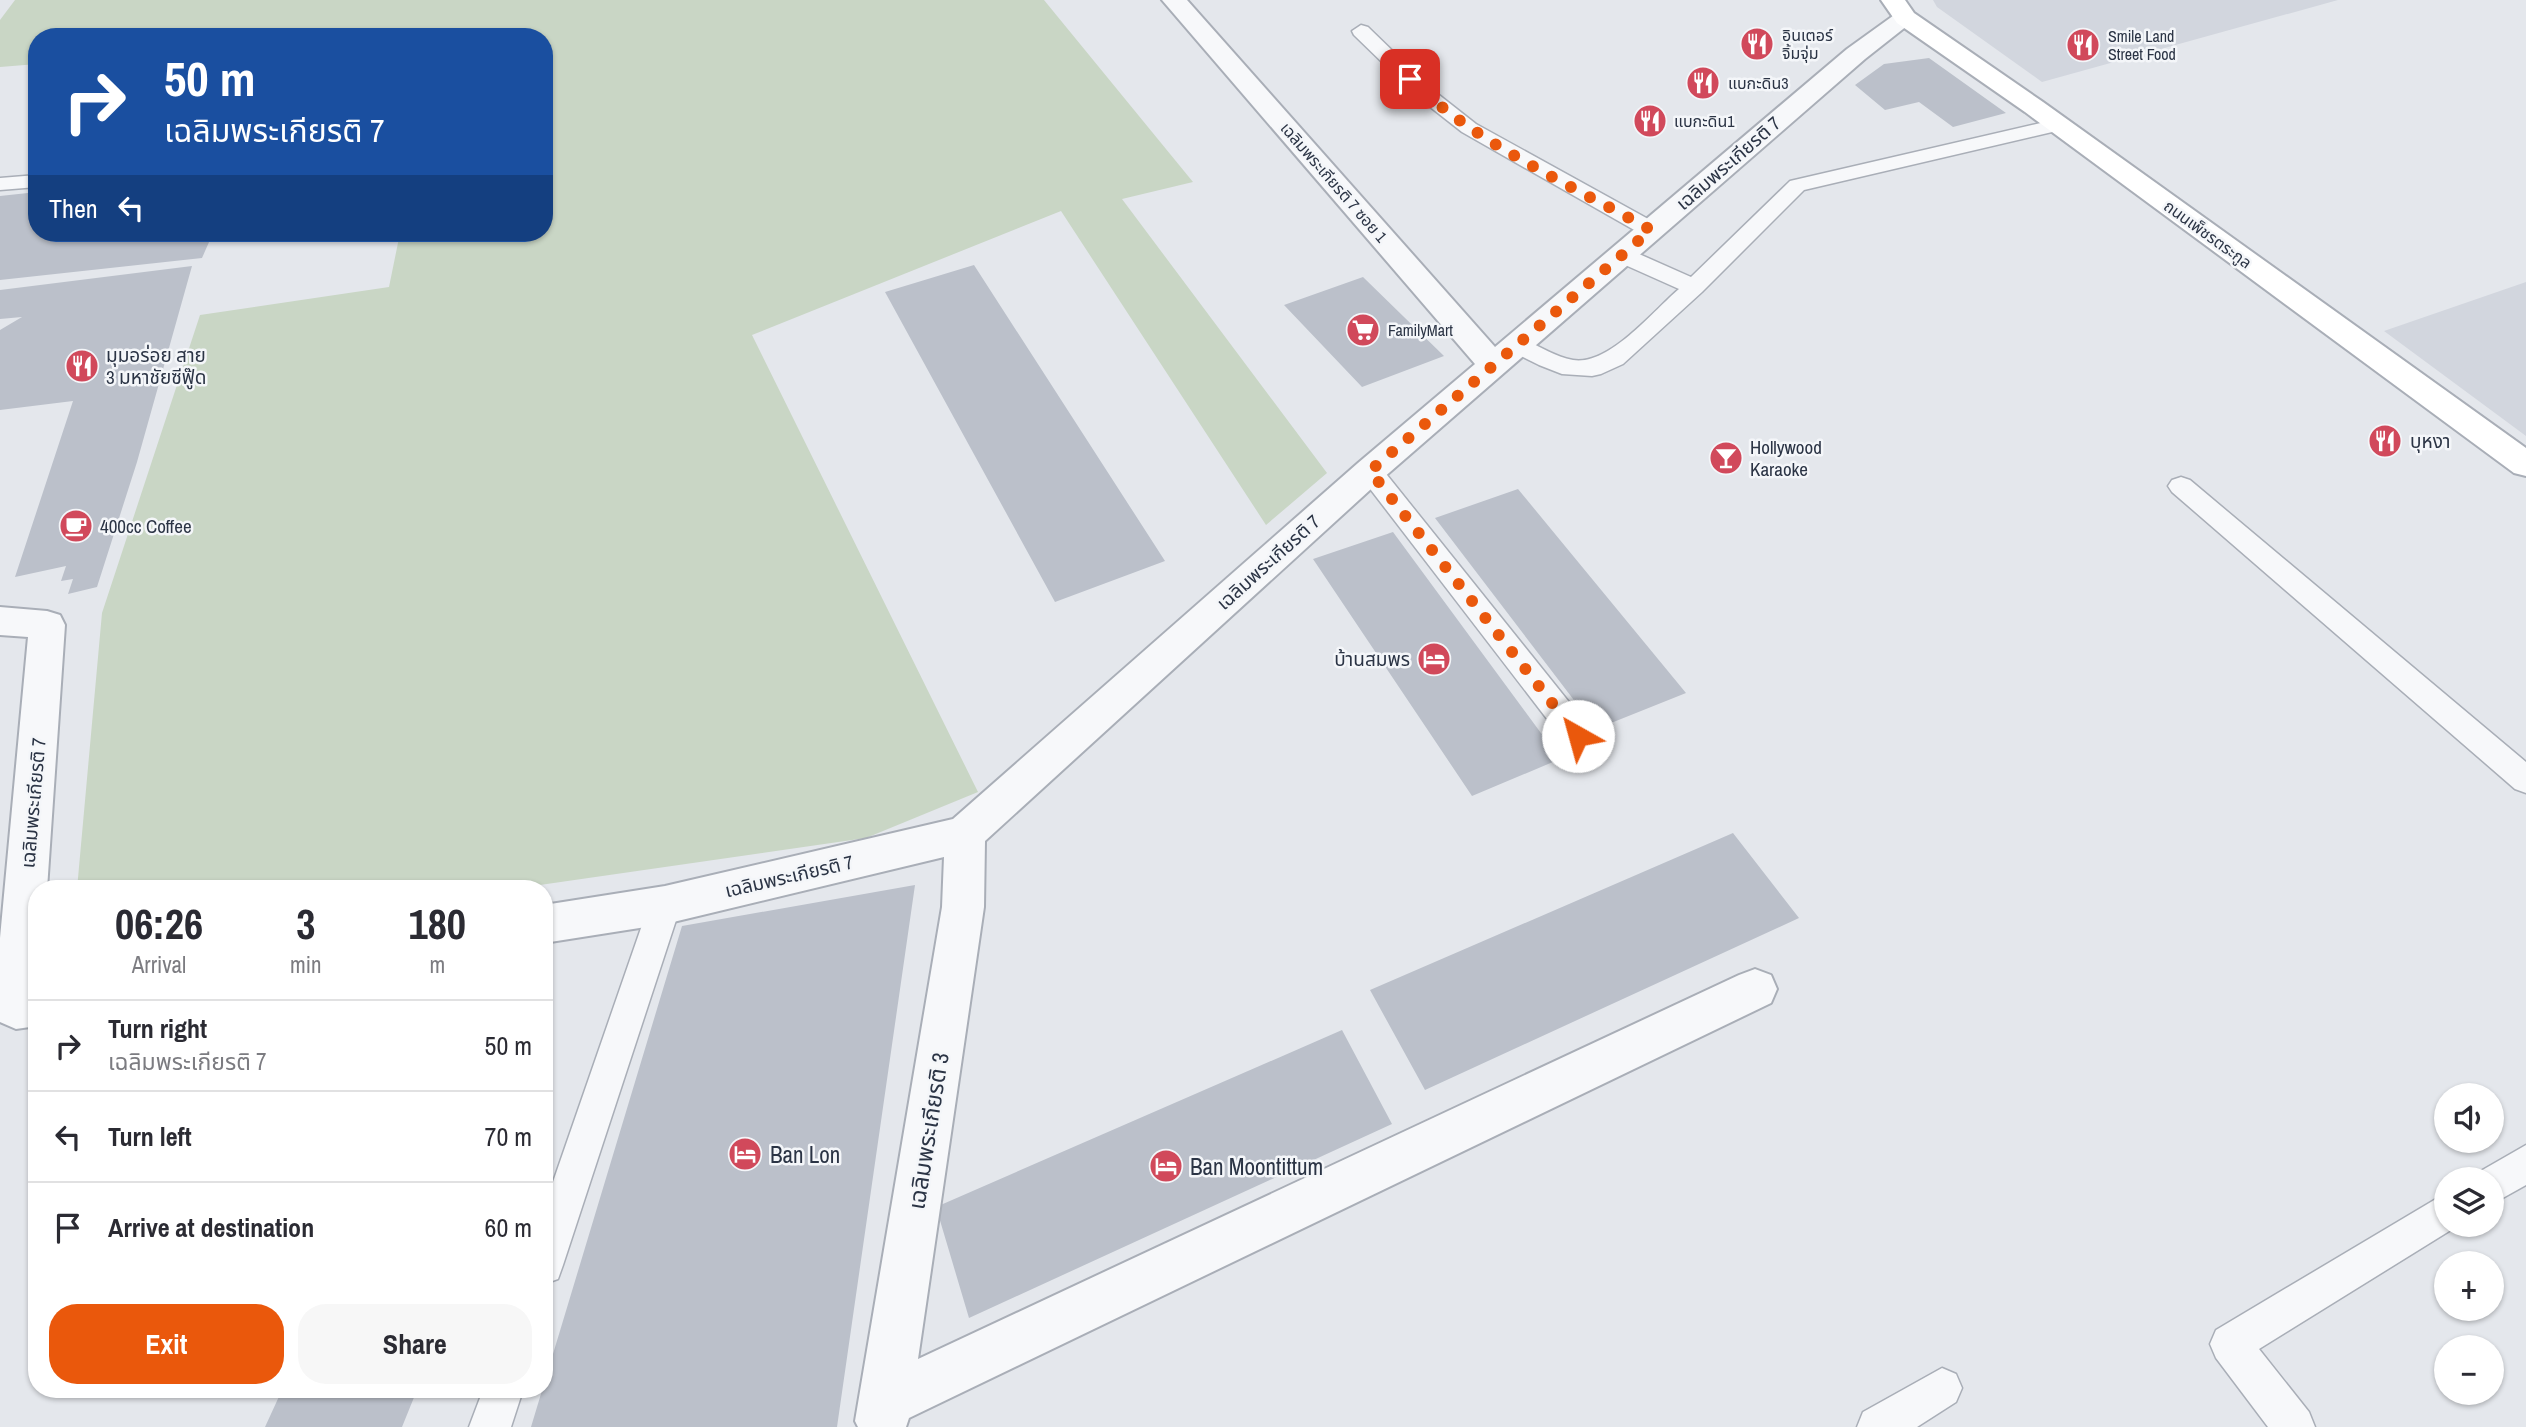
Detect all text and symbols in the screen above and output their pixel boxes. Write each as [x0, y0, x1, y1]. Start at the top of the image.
place label: อินเตอร์ จิ้มจุ่ม [1782, 24, 1834, 64]
restaurant icon: อินเตอร์ จิ้มจุ่ม [1738, 25, 1776, 63]
place label: Smile Land Street Food [2108, 25, 2176, 65]
restaurant icon: Smile Land Street Food [2064, 26, 2102, 64]
text: 50 m [164, 45, 256, 111]
pin [1380, 49, 1440, 109]
icon: right [49, 56, 140, 147]
icon: arrive [1391, 60, 1429, 98]
restaurant icon: แบกะดิน3 [1684, 64, 1722, 102]
place label: แบกะดิน3 [1728, 72, 1789, 94]
restaurant icon: แบกะดิน1 [1631, 102, 1669, 140]
text: เฉลิมพระเกียรติ 7 [164, 109, 385, 152]
street label: เฉลิมพระเกียรติ 7 [1670, 110, 1786, 216]
place label: แบกะดิน1 [1674, 110, 1735, 132]
street label: เฉลิมพระเกียรติ 7 ซอย 1 [1276, 117, 1393, 247]
icon: left [112, 189, 150, 227]
text: Then [49, 191, 98, 226]
street label: ถนนเพ็ชรตระกูล [2160, 195, 2256, 273]
supermarket icon: FamilyMart [1344, 311, 1382, 349]
place label: FamilyMart [1388, 319, 1453, 341]
place label: มุมอร่อย สาย 3 มหาชัยซีฟู๊ด [106, 342, 207, 390]
restaurant icon: มุมอร่อย สาย 3 มหาชัยซีฟู๊ด [63, 347, 101, 385]
restaurant icon: บุหงา [2366, 422, 2404, 460]
place label: บุหงา [2410, 428, 2451, 454]
place label: Hollywood Karaoke [1750, 434, 1822, 482]
bar icon: Hollywood Karaoke [1707, 439, 1745, 477]
cafe icon: 400cc Coffee [57, 507, 95, 545]
street label: เฉลิมพระเกียรติ 7 [1211, 508, 1326, 615]
place label: 400cc Coffee [100, 513, 192, 539]
hotel icon: บ้านสมพร [1415, 640, 1453, 678]
place label: บ้านสมพร [1334, 646, 1410, 672]
position arrow [1541, 699, 1615, 773]
street label: เฉลิมพระเกียรติ 7 [14, 736, 52, 869]
street label: เฉลิมพระเกียรติ 7 [722, 849, 856, 903]
text: 06:26 [115, 896, 203, 952]
text: 3 [296, 896, 315, 952]
text: 180 [409, 896, 466, 952]
text: Arrival [132, 949, 186, 980]
text: min [290, 949, 322, 980]
text: m [429, 949, 445, 980]
text: Turn right [108, 1011, 207, 1046]
icon: right [49, 1027, 87, 1065]
text: 50 m [485, 1028, 532, 1063]
text: เฉลิมพระเกียรติ 7 [108, 1046, 267, 1077]
street label: เฉลิมพระเกียรติ 3 [900, 1050, 956, 1212]
map controls [2434, 1083, 2504, 1405]
button: sound [2434, 1083, 2504, 1153]
icon: left [49, 1118, 87, 1156]
text: Turn left [108, 1119, 192, 1154]
text: 70 m [485, 1119, 532, 1154]
hotel icon: Ban Lon [726, 1135, 764, 1173]
place label: Ban Lon [770, 1139, 840, 1170]
hotel icon: Ban Moontittum [1147, 1147, 1185, 1185]
place label: Ban Moontittum [1190, 1151, 1323, 1182]
button: layers [2434, 1167, 2504, 1237]
icon: arrive [49, 1209, 87, 1247]
text: Arrive at destination [108, 1210, 314, 1245]
text: 60 m [485, 1210, 532, 1245]
button: + [2434, 1251, 2504, 1321]
button: Exit [49, 1304, 284, 1384]
button: Share [298, 1304, 532, 1384]
button: − [2434, 1335, 2504, 1405]

